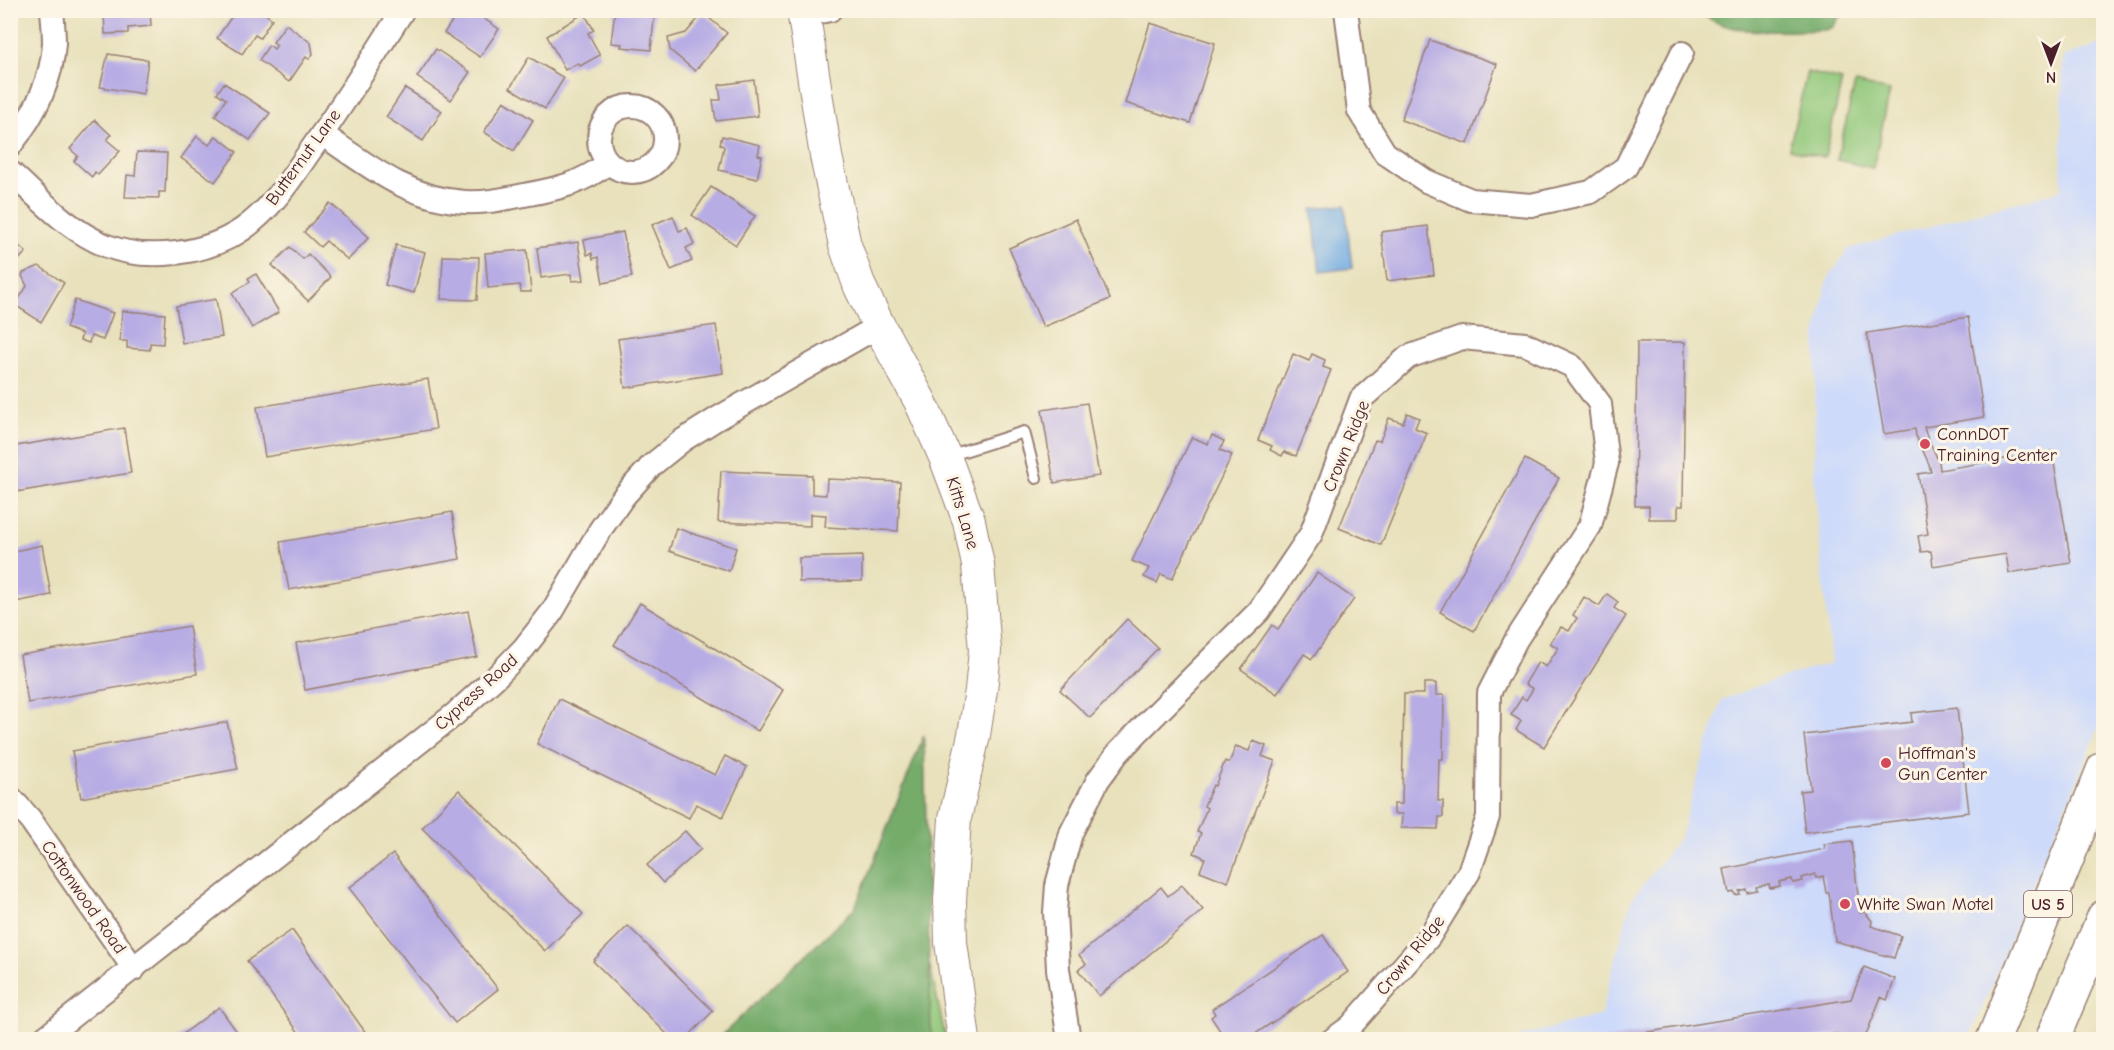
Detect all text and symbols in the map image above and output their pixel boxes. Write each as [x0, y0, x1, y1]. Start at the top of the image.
north arrow [2021, 33, 2081, 93]
text: N [2046, 68, 2056, 86]
street label: Butternut Lane [262, 105, 345, 209]
street label: Crown Ridge [1319, 397, 1374, 495]
place label: ConnDOT Training Center [1937, 424, 2058, 466]
marker: ConnDOT Training Center [1918, 437, 1932, 451]
street label: Kitts Lane [942, 474, 984, 552]
street label: Cypress Road [431, 650, 522, 735]
place label: Hoffman's Gun Center [1898, 743, 1988, 785]
marker: Hoffman's Gun Center [1879, 756, 1893, 770]
street label: Cottonwood Road [37, 837, 130, 958]
road number: US 5 [2024, 891, 2072, 917]
place label: White Swan Motel [1857, 894, 1994, 915]
marker: White Swan Motel [1838, 897, 1852, 911]
street label: Crown Ridge [1372, 911, 1449, 1000]

